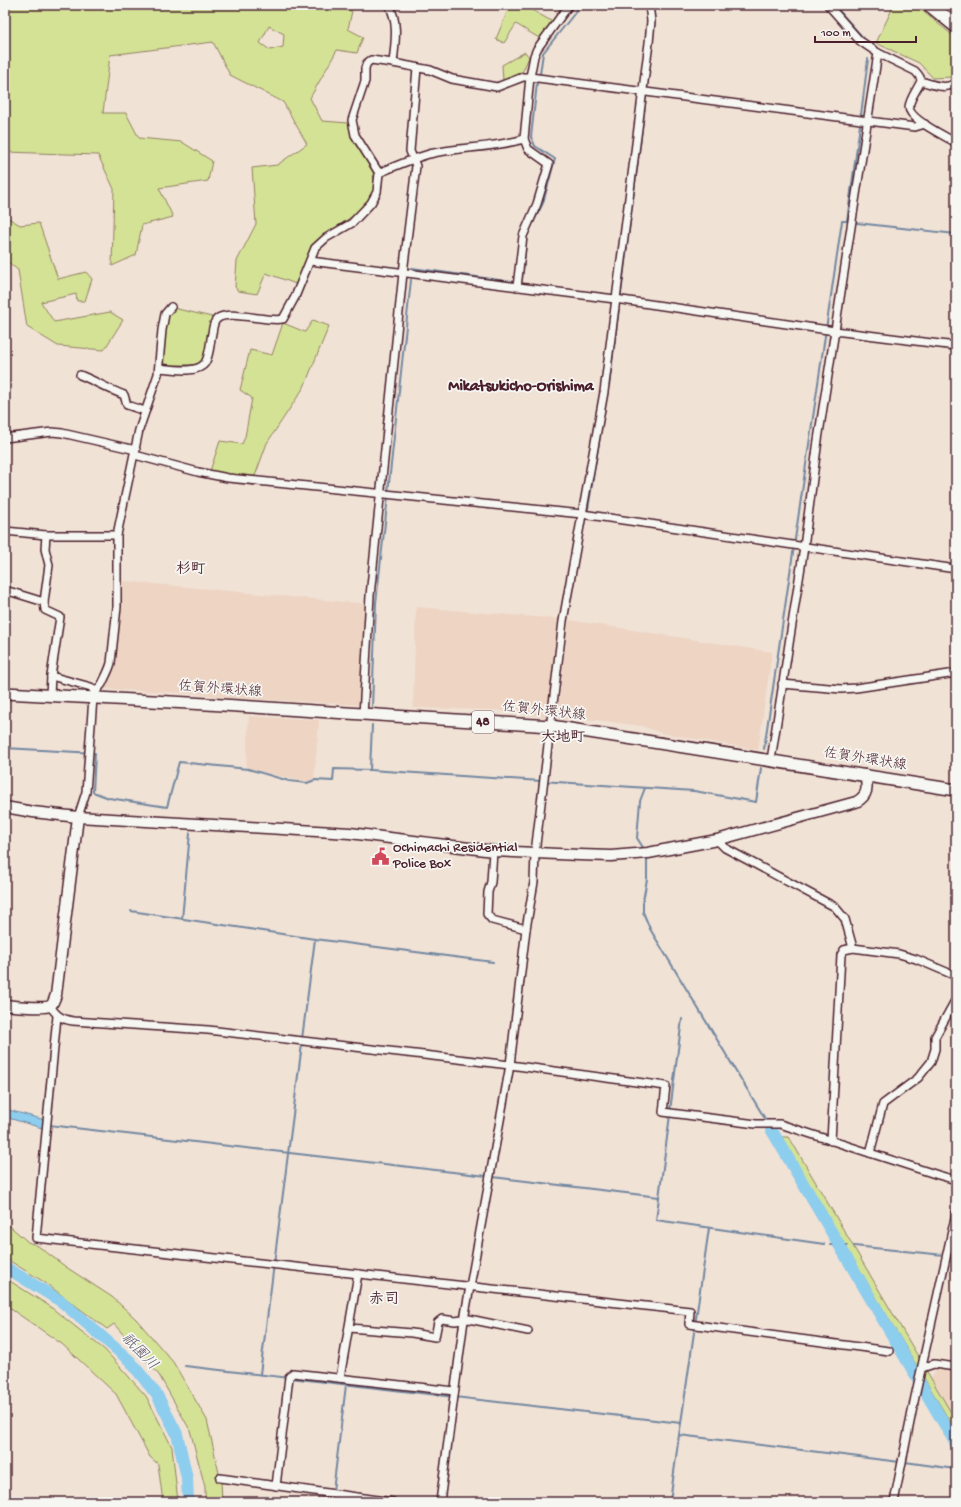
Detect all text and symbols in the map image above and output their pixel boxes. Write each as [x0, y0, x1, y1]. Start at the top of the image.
scale bar [815, 18, 916, 44]
text: 100 m [820, 27, 851, 41]
district label: Mikatsukicho-Orishima [448, 378, 595, 397]
district label: 杉町 [176, 561, 206, 579]
street label: 佐賀外環状線 [178, 679, 262, 701]
street label: 佐賀外環状線 [501, 699, 587, 725]
road number: 48 [472, 711, 494, 733]
district label: 大地町 [540, 729, 586, 747]
street label: 佐賀外環状線 [822, 745, 908, 775]
place label: Ochimachi Residential Police Box [392, 840, 518, 873]
public building icon: Ochimachi Residential Police Box [370, 846, 390, 866]
district label: 赤司 [369, 1290, 399, 1309]
water label: 祇園川 [117, 1330, 161, 1374]

